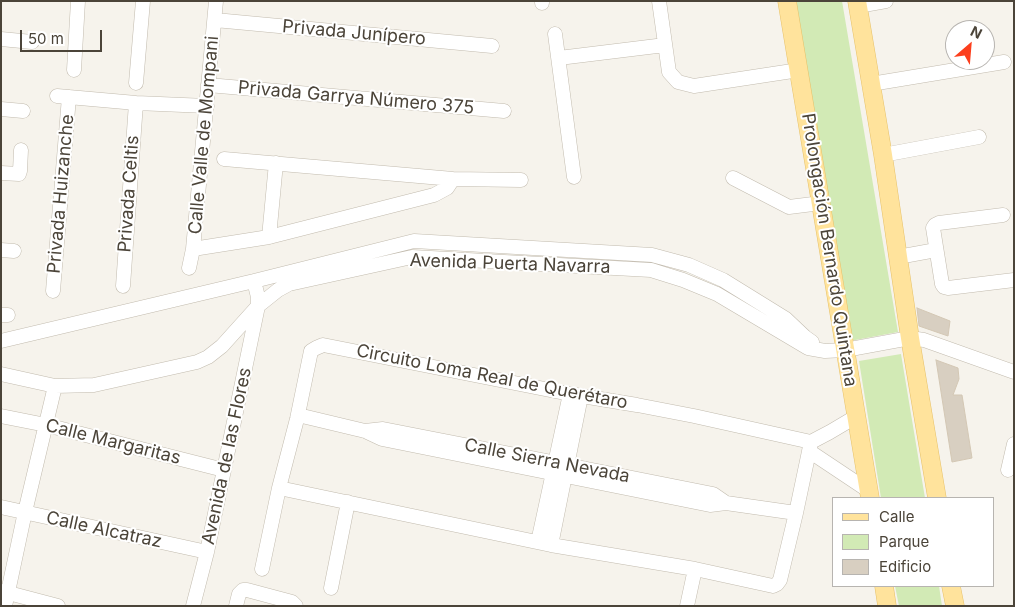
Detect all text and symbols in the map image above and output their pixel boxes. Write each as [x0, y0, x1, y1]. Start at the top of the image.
street label: Privada Junípero [281, 16, 427, 50]
scale bar [22, 20, 105, 52]
north arrow [945, 20, 995, 70]
text: N [968, 22, 985, 42]
text: 50 m [28, 29, 64, 48]
street label: Calle Valle de Mompani [185, 35, 223, 235]
street label: Privada Garrya Número 375 [237, 77, 475, 119]
street label: Prolongación Bernardo Quintana [797, 112, 861, 388]
street label: Privada Huizanche [43, 114, 79, 274]
street label: Privada Celtis [114, 135, 144, 253]
street label: Avenida Puerta Navarra [409, 250, 611, 278]
street label: Circuito Loma Real de Querétaro [354, 340, 630, 414]
street label: Avenida de las Flores [198, 365, 256, 547]
street label: Calle Margaritas [43, 415, 183, 469]
street label: Calle Sierra Nevada [463, 434, 631, 488]
legend [832, 497, 995, 587]
street label: Calle Alcatraz [44, 507, 164, 553]
text: Calle [879, 507, 914, 526]
text: Parque [879, 532, 929, 551]
text: Edificio [879, 557, 931, 576]

